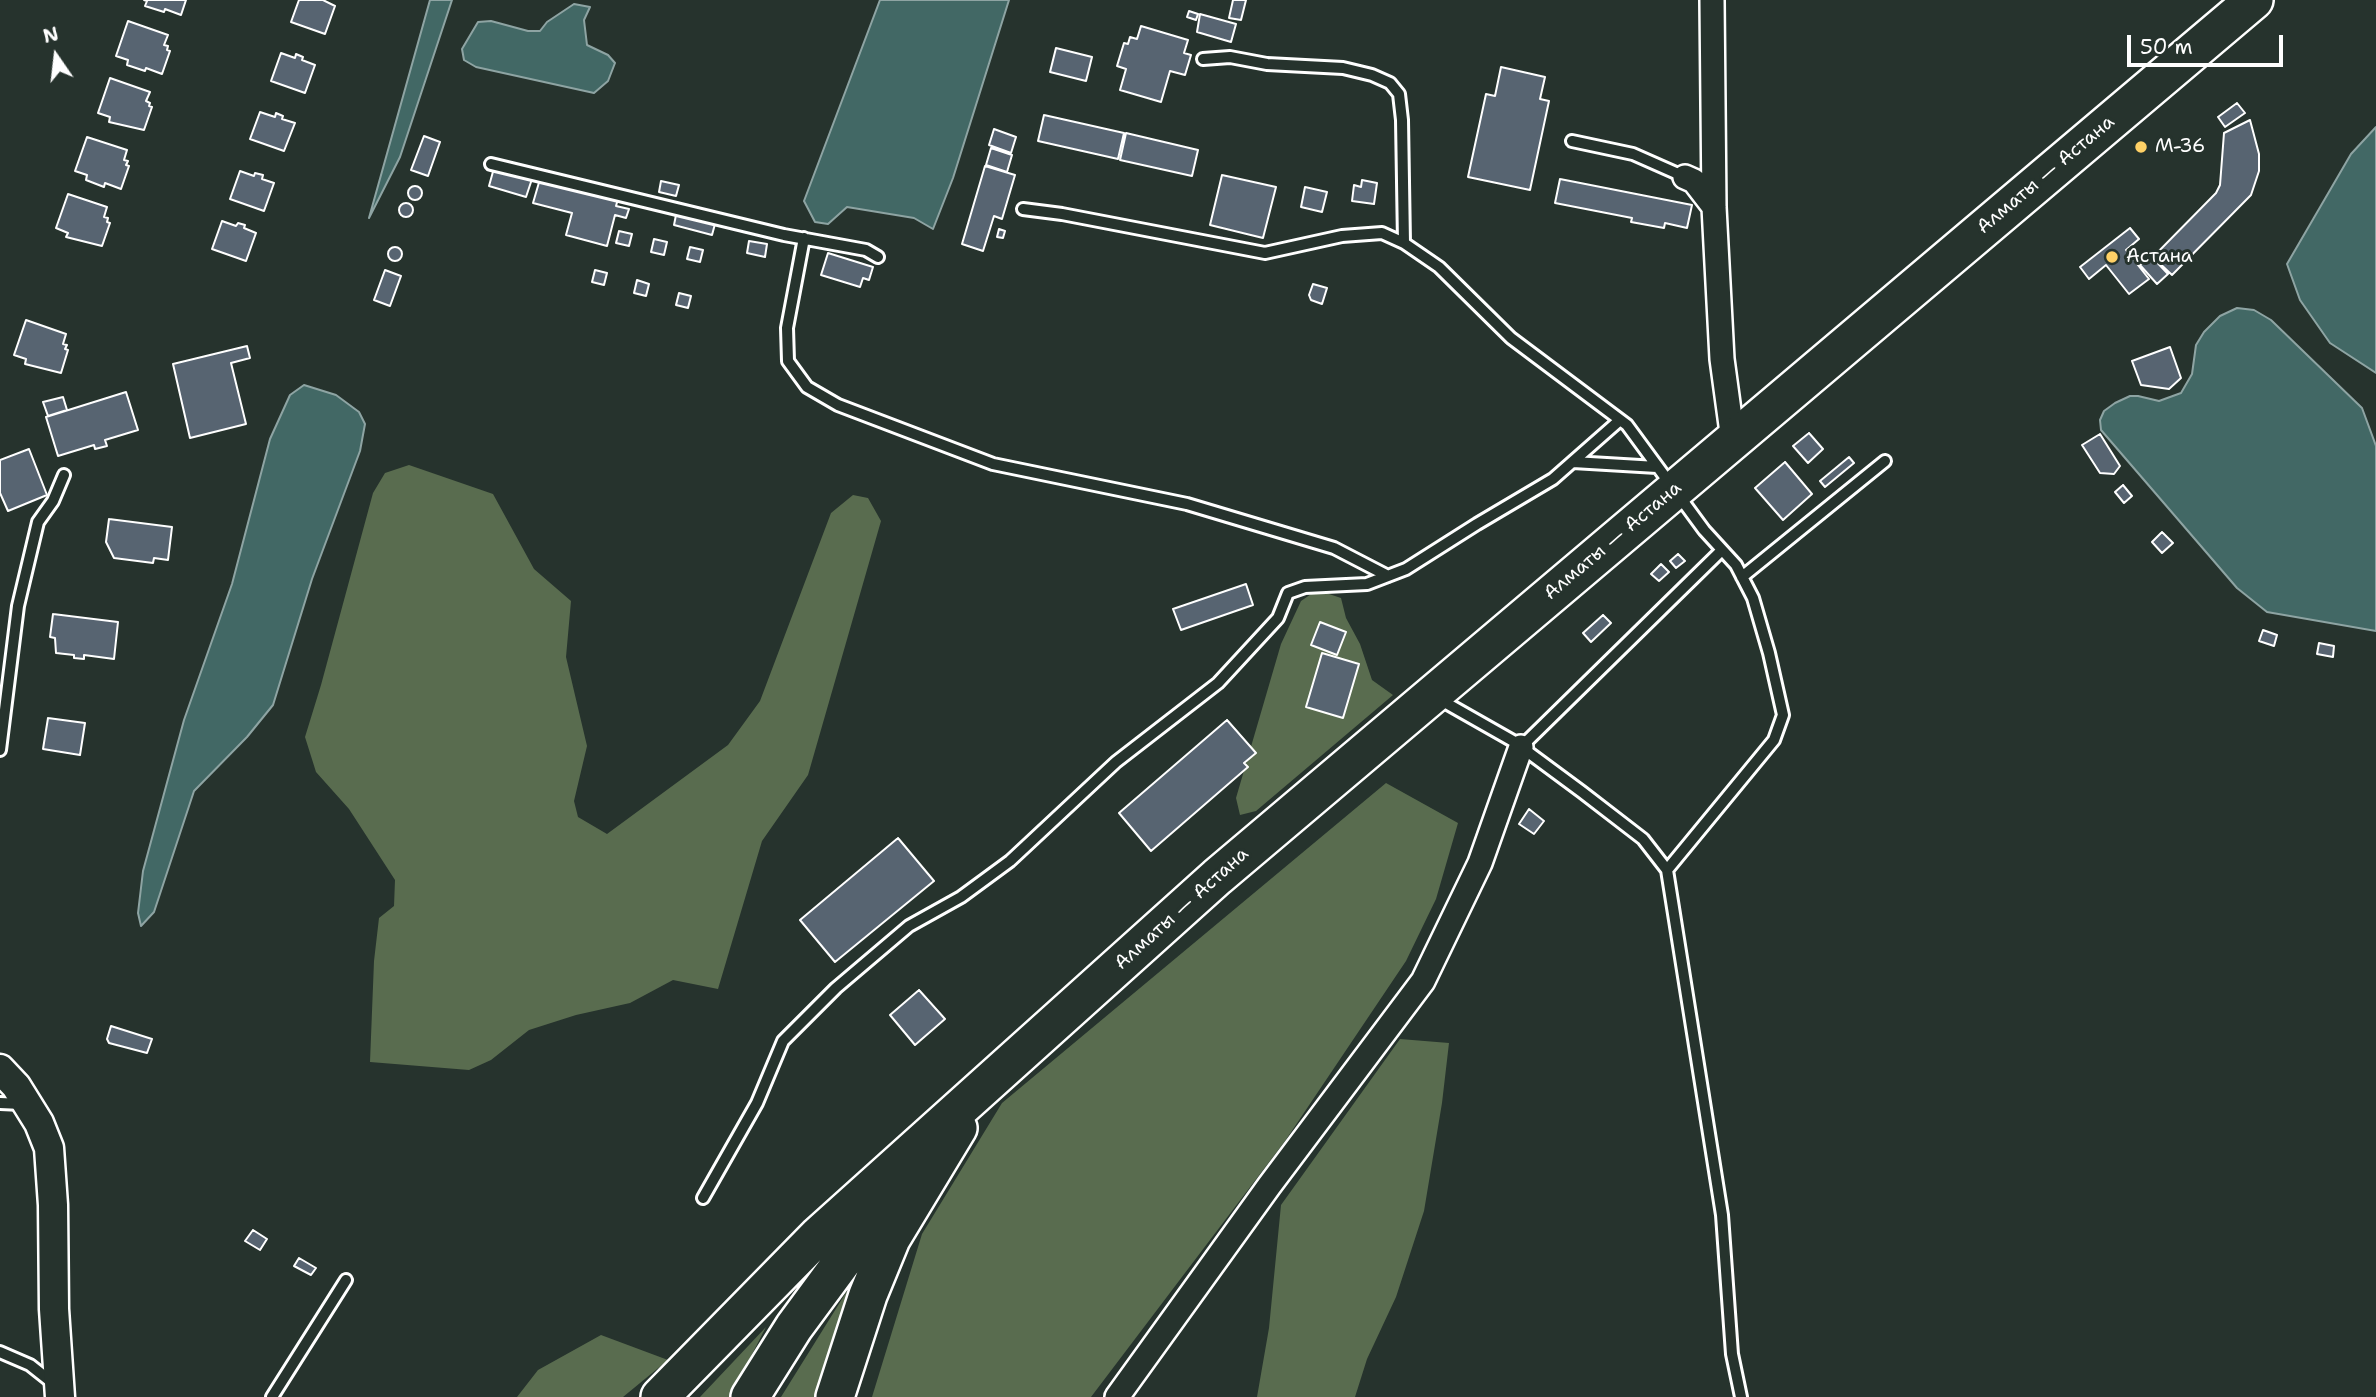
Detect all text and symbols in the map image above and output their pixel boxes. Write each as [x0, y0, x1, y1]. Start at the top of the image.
north arrow [21, 21, 91, 91]
text: N [40, 21, 61, 49]
scale bar [2131, 21, 2287, 65]
text: 50 m [2140, 33, 2193, 61]
street label: Алматы — Астана [1973, 111, 2119, 239]
place label: М-36 [2155, 136, 2205, 158]
marker: М-36 [2133, 139, 2149, 155]
place label: Астана [2126, 246, 2193, 268]
marker: Астана [2104, 249, 2120, 265]
street label: Алматы — Астана [1540, 477, 1686, 605]
street label: Алматы — Астана [1110, 843, 1254, 975]

